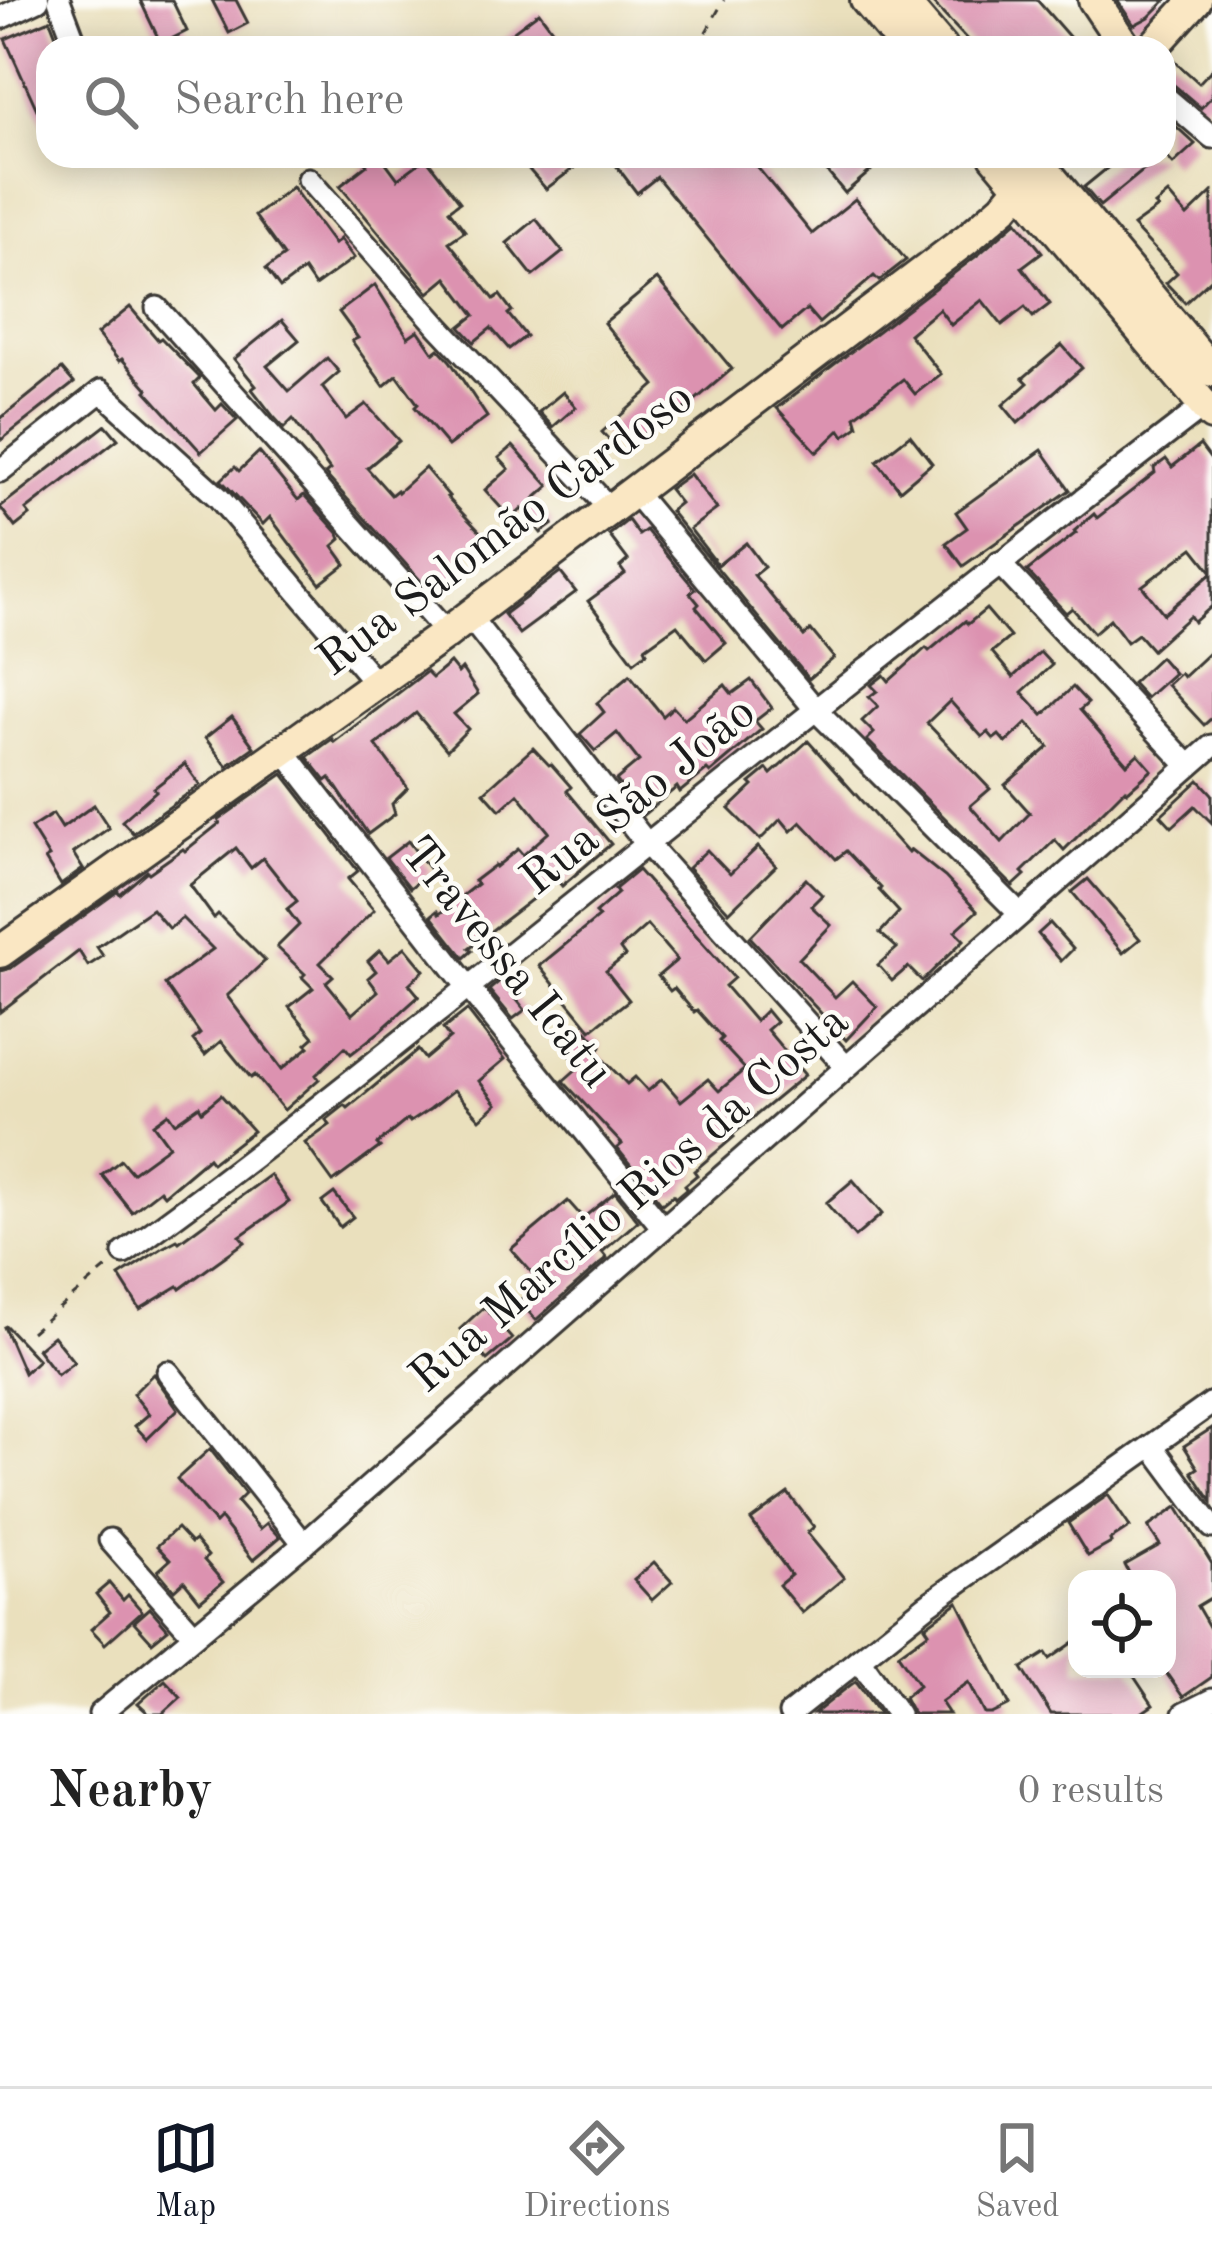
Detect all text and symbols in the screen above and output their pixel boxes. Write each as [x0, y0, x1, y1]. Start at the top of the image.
search box [36, 36, 1176, 168]
icon: search [78, 69, 144, 135]
text: Search here [174, 79, 404, 124]
street label: Rua Salomão Cardoso [310, 374, 702, 686]
street label: Rua São João [513, 689, 765, 905]
street label: Travessa Icatu [391, 829, 621, 1097]
street label: Rua Marcílio Rios da Costa [402, 997, 858, 1403]
map controls [1068, 1570, 1176, 1678]
button: locate [1068, 1570, 1176, 1678]
text: Nearby [48, 1767, 213, 1818]
text: 0 results [1018, 1772, 1164, 1811]
tab: Map [153, 2115, 219, 2228]
tab: Directions [524, 2115, 670, 2228]
tab: Saved [975, 2115, 1059, 2228]

